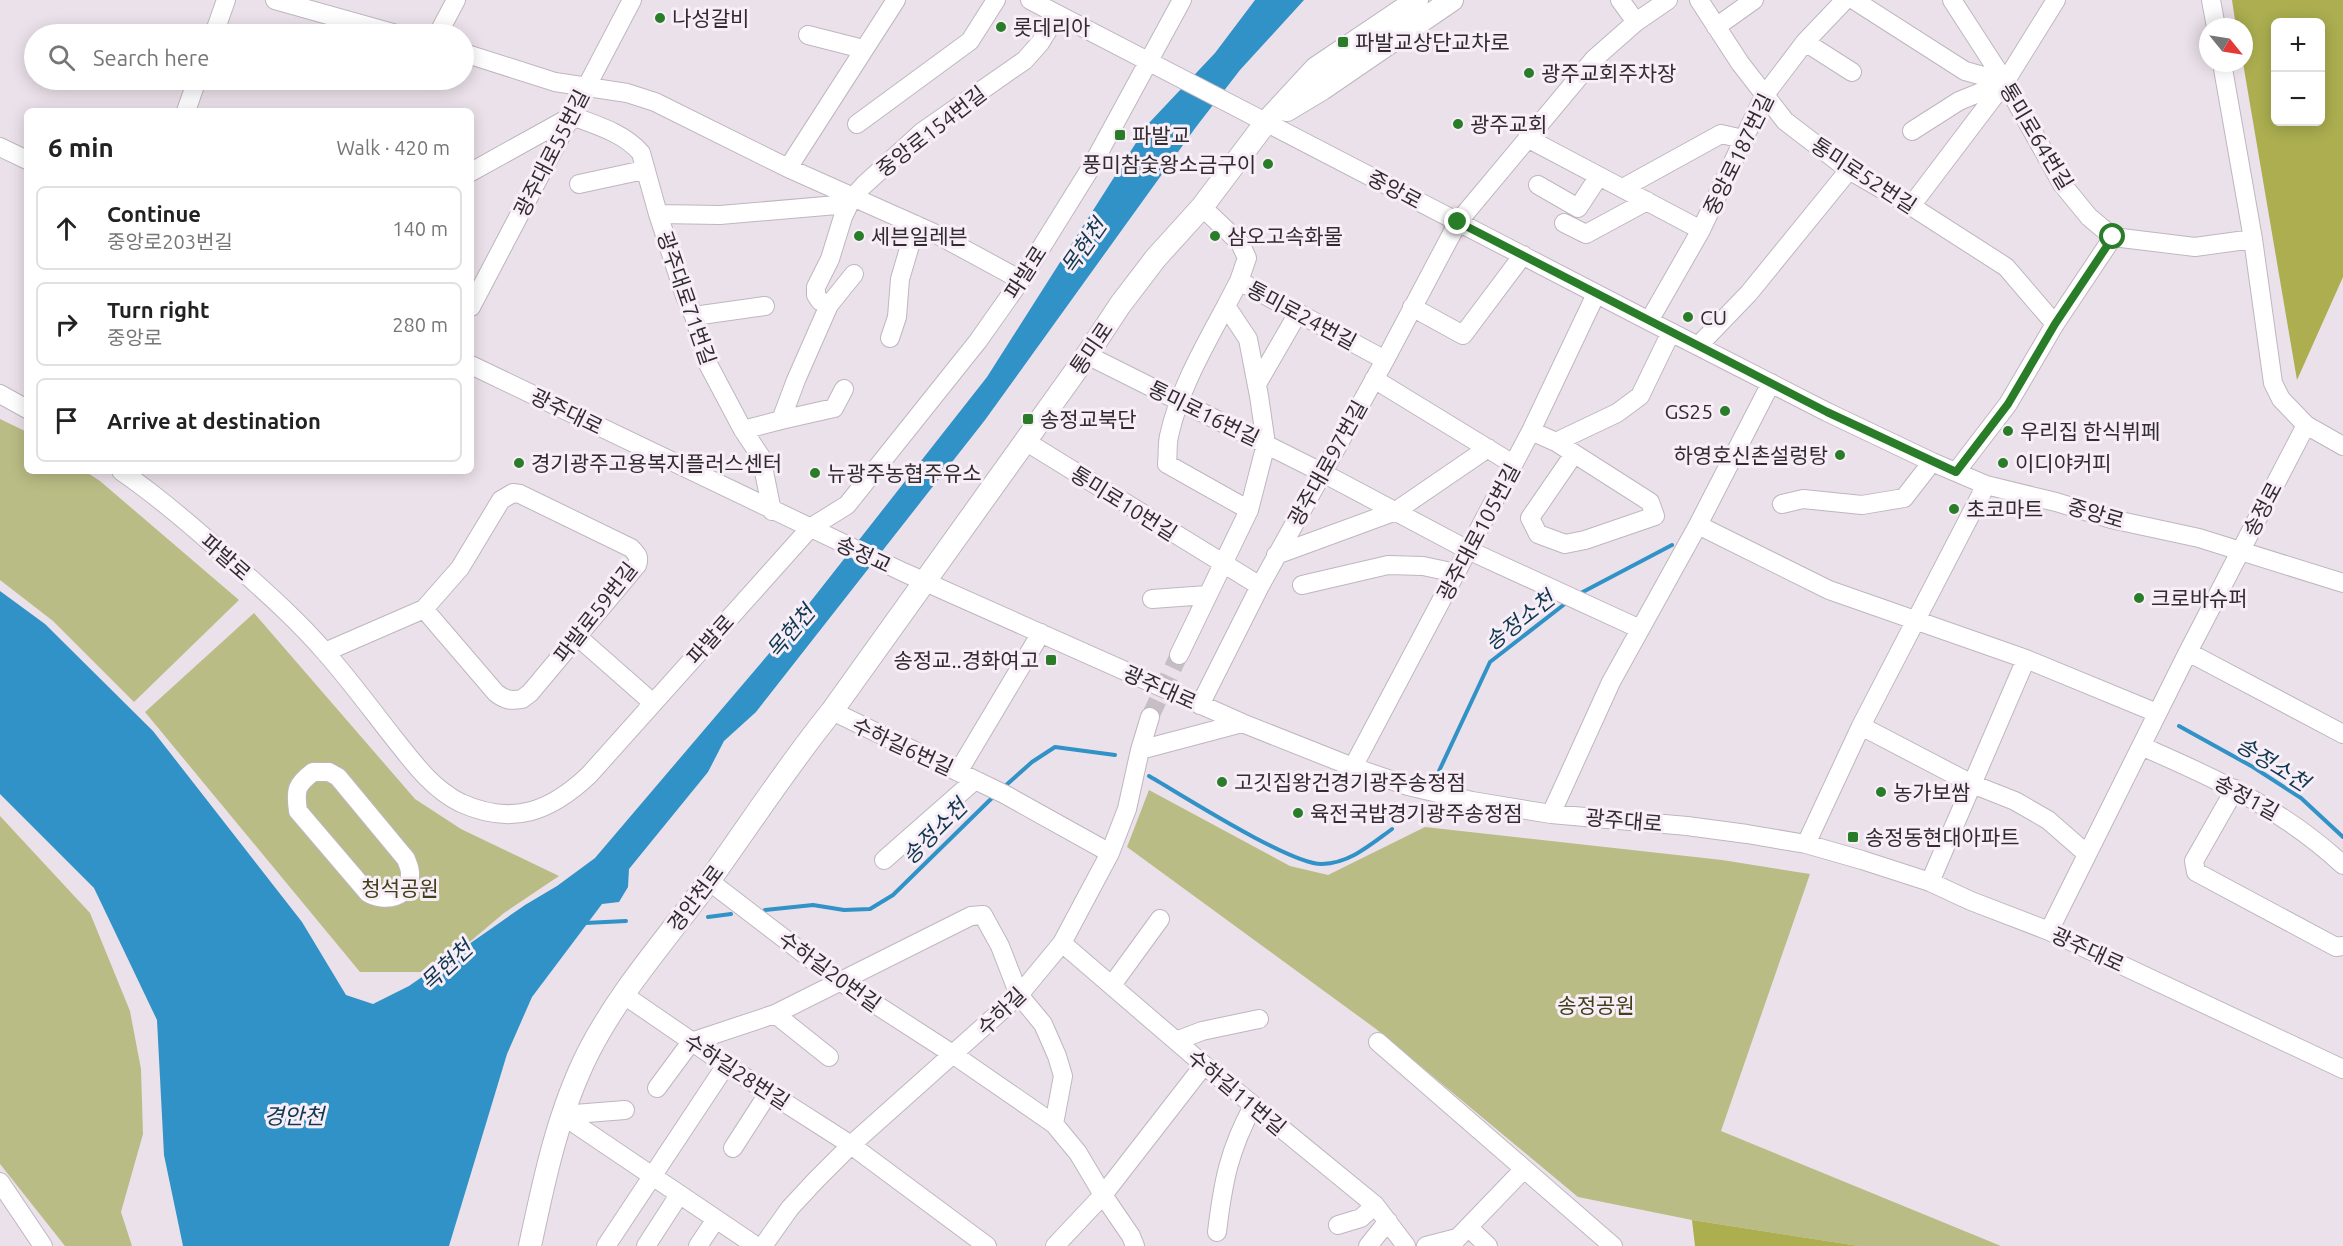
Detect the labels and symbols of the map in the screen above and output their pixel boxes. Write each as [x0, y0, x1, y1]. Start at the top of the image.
place label: 나성갈비 [672, 6, 749, 30]
marker: 나성갈비 [653, 11, 667, 25]
place label: 롯데리아 [1013, 15, 1090, 39]
north arrow [2199, 18, 2253, 72]
marker: 롯데리아 [994, 20, 1008, 34]
place label: 파발교상단교차로 [1355, 30, 1510, 54]
marker: 파발교상단교차로 [1336, 35, 1350, 49]
place label: 광주교회주차장 [1541, 61, 1676, 85]
marker: 광주교회주차장 [1522, 66, 1536, 80]
street label: 통미로64번길 [1996, 78, 2078, 194]
street label: 중앙로154번길 [872, 81, 990, 181]
street label: 광주대로55번길 [509, 85, 593, 221]
street label: 중앙로187번길 [1698, 89, 1778, 219]
place label: 광주교회 [1470, 112, 1547, 136]
marker: 광주교회 [1451, 117, 1465, 131]
place label: 파발교 [1132, 123, 1190, 147]
marker: 파발교 [1113, 128, 1127, 142]
street label: 통미로52번길 [1807, 132, 1921, 218]
place label: 풍미참숯왕소금구이 [1082, 152, 1256, 176]
marker: 풍미참숯왕소금구이 [1261, 157, 1275, 171]
street label: 중앙로 [1364, 165, 1426, 213]
route end [1444, 208, 1470, 234]
water label: 목현천 [1055, 212, 1112, 278]
route start [2099, 223, 2125, 249]
place label: 세븐일레븐 [871, 224, 968, 248]
place label: 삼오고속화물 [1227, 224, 1343, 248]
street label: 광주대로71번길 [653, 228, 721, 368]
marker: 세븐일레븐 [852, 229, 866, 243]
marker: 삼오고속화물 [1208, 229, 1222, 243]
street label: 파발로 [999, 241, 1051, 303]
street label: 통미로24번길 [1243, 276, 1361, 354]
place label: CU [1700, 305, 1727, 329]
marker: CU [1681, 310, 1695, 324]
street label: 통미로 [1065, 317, 1117, 379]
street label: 통미로16번길 [1145, 376, 1263, 450]
street label: 광주대로 [527, 383, 607, 439]
street label: 광주대로97번길 [1283, 396, 1371, 530]
place label: GS25 [1664, 399, 1713, 423]
marker: GS25 [1718, 404, 1732, 418]
place label: 송정교북단 [1040, 407, 1137, 431]
marker: 송정교북단 [1021, 412, 1035, 426]
place label: 우리집 한식뷔페 [2020, 419, 2160, 443]
marker: 우리집 한식뷔페 [2001, 424, 2015, 438]
place label: 하영호신촌설렁탕 [1673, 443, 1828, 467]
marker: 하영호신촌설렁탕 [1833, 448, 1847, 462]
place label: 경기광주고용복지플러스센터 [531, 451, 782, 475]
place label: 이디야커피 [2015, 451, 2112, 475]
marker: 경기광주고용복지플러스센터 [512, 456, 526, 470]
marker: 이디야커피 [1996, 456, 2010, 470]
street label: 광주대로105번길 [1432, 460, 1524, 604]
place label: 뉴광주농협주유소 [827, 461, 982, 485]
street label: 통미로10번길 [1067, 461, 1181, 545]
marker: 뉴광주농협주유소 [808, 466, 822, 480]
street label: 송정로 [2238, 478, 2286, 540]
street label: 중앙로 [2065, 493, 2127, 533]
place label: 초코마트 [1966, 497, 2043, 521]
marker: 초코마트 [1947, 502, 1961, 516]
street label: 파발로 [196, 529, 256, 585]
street label: 송정교 [833, 531, 895, 577]
street label: 파발로59번길 [549, 557, 641, 667]
water label: 송정소천 [1479, 584, 1561, 655]
place label: 크로바슈퍼 [2151, 586, 2248, 610]
marker: 크로바슈퍼 [2132, 591, 2146, 605]
water label: 목현천 [761, 598, 821, 662]
street label: 파발로 [682, 609, 738, 669]
place label: 송정교..경화여고 [893, 648, 1039, 672]
marker: 송정교..경화여고 [1044, 653, 1058, 667]
street label: 광주대로 [1120, 660, 1200, 714]
street label: 수하길6번길 [849, 712, 957, 780]
water label: 송정소천 [2232, 731, 2316, 797]
place label: 고깃집왕건경기광주송정점 [1234, 770, 1466, 794]
street label: 송정1길 [2211, 770, 2283, 824]
marker: 고깃집왕건경기광주송정점 [1215, 775, 1229, 789]
place label: 농가보쌈 [1893, 780, 1970, 804]
marker: 농가보쌈 [1874, 785, 1888, 799]
water label: 송정소천 [897, 792, 973, 868]
place label: 육전국밥경기광주송정점 [1310, 801, 1523, 825]
street label: 광주대로 [1584, 805, 1664, 835]
marker: 육전국밥경기광주송정점 [1291, 806, 1305, 820]
place label: 송정동현대아파트 [1865, 825, 2020, 849]
marker: 송정동현대아파트 [1846, 830, 1860, 844]
street label: 경안천로 [662, 860, 728, 936]
park label: 청석공원 [361, 876, 439, 900]
street label: 광주대로 [2048, 922, 2128, 976]
street label: 수하길20번길 [774, 926, 886, 1016]
water label: 목현천 [415, 933, 479, 995]
street label: 수하길 [972, 982, 1030, 1040]
park label: 송정공원 [1557, 993, 1635, 1017]
street label: 수하길28번길 [680, 1028, 794, 1114]
street label: 수하길11번길 [1183, 1044, 1291, 1140]
water label: 경안천 [264, 1103, 327, 1128]

